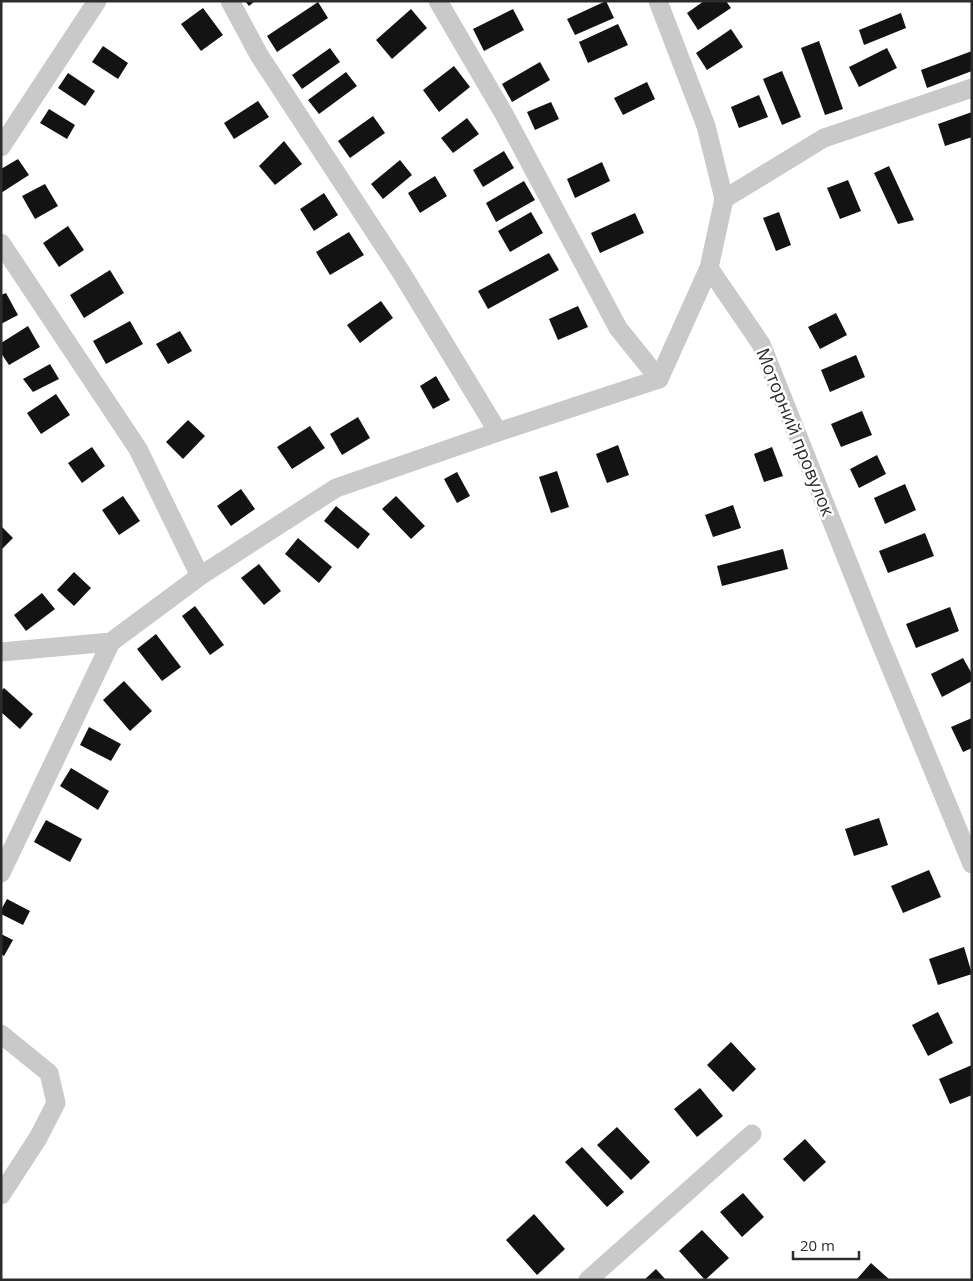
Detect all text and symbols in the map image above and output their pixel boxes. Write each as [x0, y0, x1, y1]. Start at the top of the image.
street label: Моторний провулок [751, 344, 841, 520]
scale bar [793, 1228, 859, 1260]
text: 20 m [800, 1235, 835, 1255]

